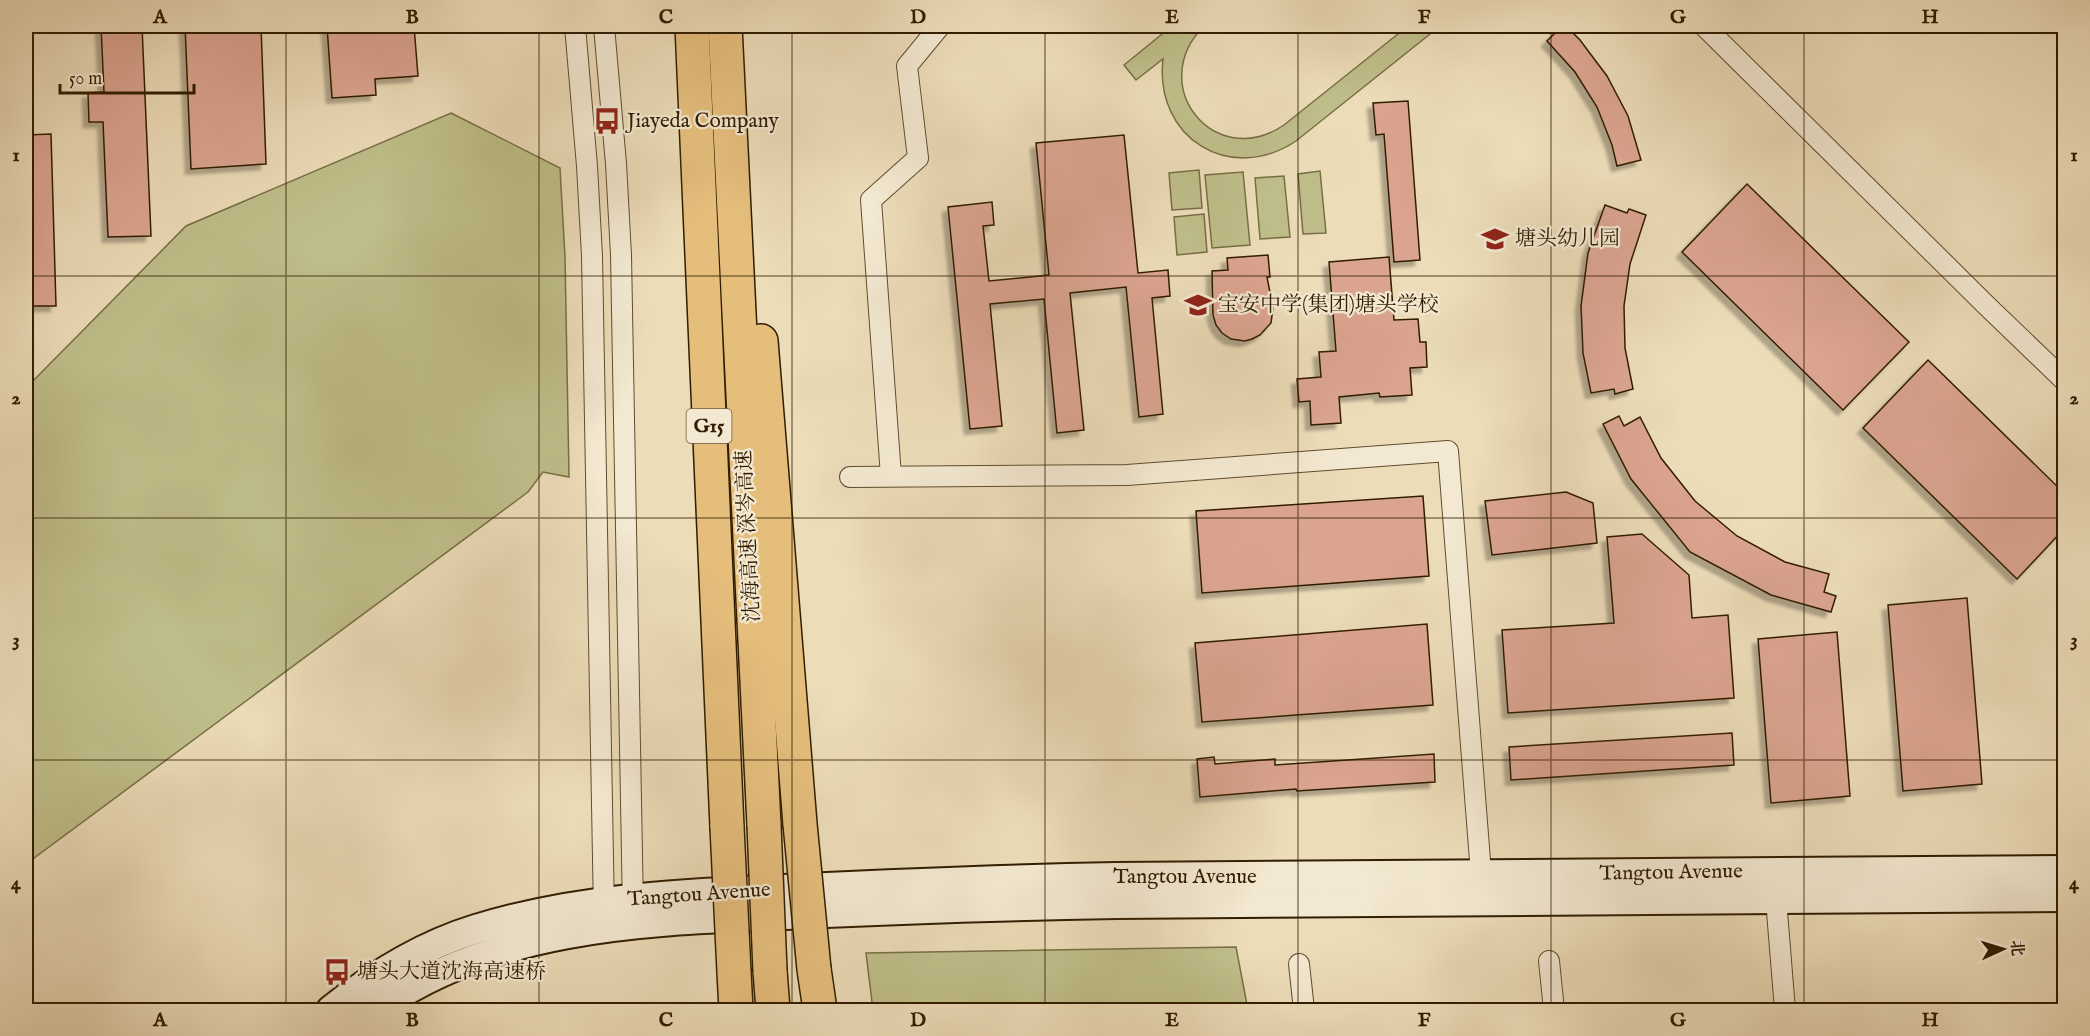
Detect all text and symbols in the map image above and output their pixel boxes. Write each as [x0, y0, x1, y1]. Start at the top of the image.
text: A [152, 5, 168, 30]
text: B [405, 5, 419, 30]
text: C [659, 5, 673, 30]
text: D [910, 5, 926, 30]
text: E [1165, 5, 1179, 30]
text: F [1418, 5, 1431, 30]
text: G [1670, 5, 1687, 30]
text: H [1921, 5, 1939, 30]
scale bar [60, 57, 194, 95]
text: 50 m [69, 68, 102, 91]
bus stop icon: Jiayeda Company [592, 106, 622, 136]
place label: Jiayeda Company [625, 108, 780, 135]
text: 1 [12, 143, 20, 168]
text: 1 [2070, 143, 2078, 168]
school or university icon: 塘头幼儿园 [1480, 224, 1510, 254]
place label: 塘头幼儿园 [1515, 226, 1620, 253]
school or university icon: 宝安中学(集团)塘头学校 [1183, 290, 1213, 320]
place label: 宝安中学(集团)塘头学校 [1218, 292, 1439, 319]
text: 2 [11, 386, 21, 411]
text: 2 [2069, 386, 2079, 411]
road number: G15 [686, 409, 732, 443]
street label: 沈海高速 深岑高速 [731, 449, 767, 623]
text: 3 [12, 628, 20, 653]
text: 3 [2070, 628, 2078, 653]
street label: Tangtou Avenue [1599, 858, 1743, 888]
street label: Tangtou Avenue [1113, 864, 1257, 891]
text: 4 [11, 871, 22, 896]
text: 4 [2069, 871, 2080, 896]
street label: Tangtou Avenue [627, 877, 772, 913]
north arrow [1973, 919, 2033, 979]
text: 北 [2005, 939, 2027, 957]
bus stop icon: 塘头大道沈海高速桥 [322, 957, 352, 987]
place label: 塘头大道沈海高速桥 [357, 959, 546, 986]
text: A [152, 1008, 168, 1033]
text: B [405, 1008, 419, 1033]
text: C [659, 1008, 673, 1033]
text: D [910, 1008, 926, 1033]
text: E [1165, 1008, 1179, 1033]
text: F [1418, 1008, 1431, 1033]
text: G [1670, 1008, 1687, 1033]
text: H [1921, 1008, 1939, 1033]

